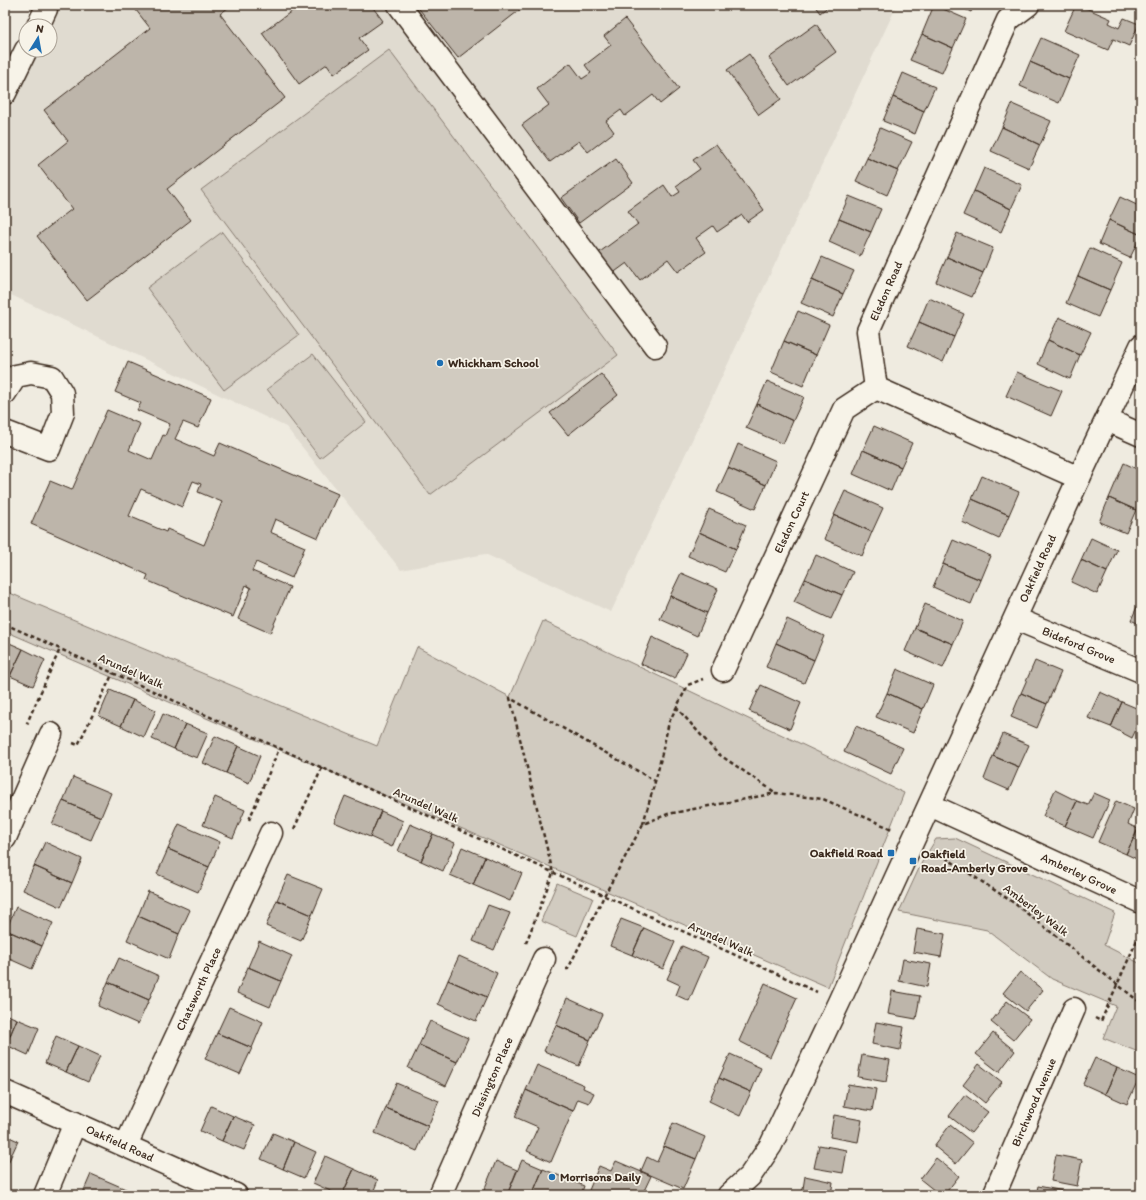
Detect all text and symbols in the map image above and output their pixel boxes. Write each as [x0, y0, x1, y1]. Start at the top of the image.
north arrow [18, 18, 58, 58]
text: N [35, 22, 45, 36]
street label: Elsdon Road [867, 259, 906, 323]
place label: Whickham School [448, 356, 539, 370]
marker: Whickham School [435, 358, 445, 368]
street label: Elsdon Court [771, 488, 812, 556]
street label: Oakfield Road [1016, 532, 1059, 605]
street label: Bideford Grove [1040, 624, 1118, 667]
street label: Arundel Walk [96, 650, 166, 692]
street label: Arundel Walk [391, 784, 461, 826]
place label: Oakfield Road [810, 846, 883, 860]
place label: Oakfield Road-Amberly Grove [921, 847, 1028, 876]
marker: Oakfield Road [886, 848, 896, 858]
street label: Amberley Grove [1039, 850, 1120, 897]
marker: Oakfield Road-Amberly Grove [908, 856, 918, 866]
street label: Amberley Walk [1001, 881, 1072, 940]
street label: Arundel Walk [686, 918, 756, 960]
street label: Chatsworth Place [173, 945, 224, 1033]
street label: Dissington Place [468, 1035, 516, 1119]
street label: Birchwood Avenue [1009, 1056, 1059, 1149]
street label: Oakfield Road [84, 1122, 157, 1165]
place label: Morrisons Daily [560, 1170, 641, 1185]
marker: Morrisons Daily [547, 1172, 557, 1182]

